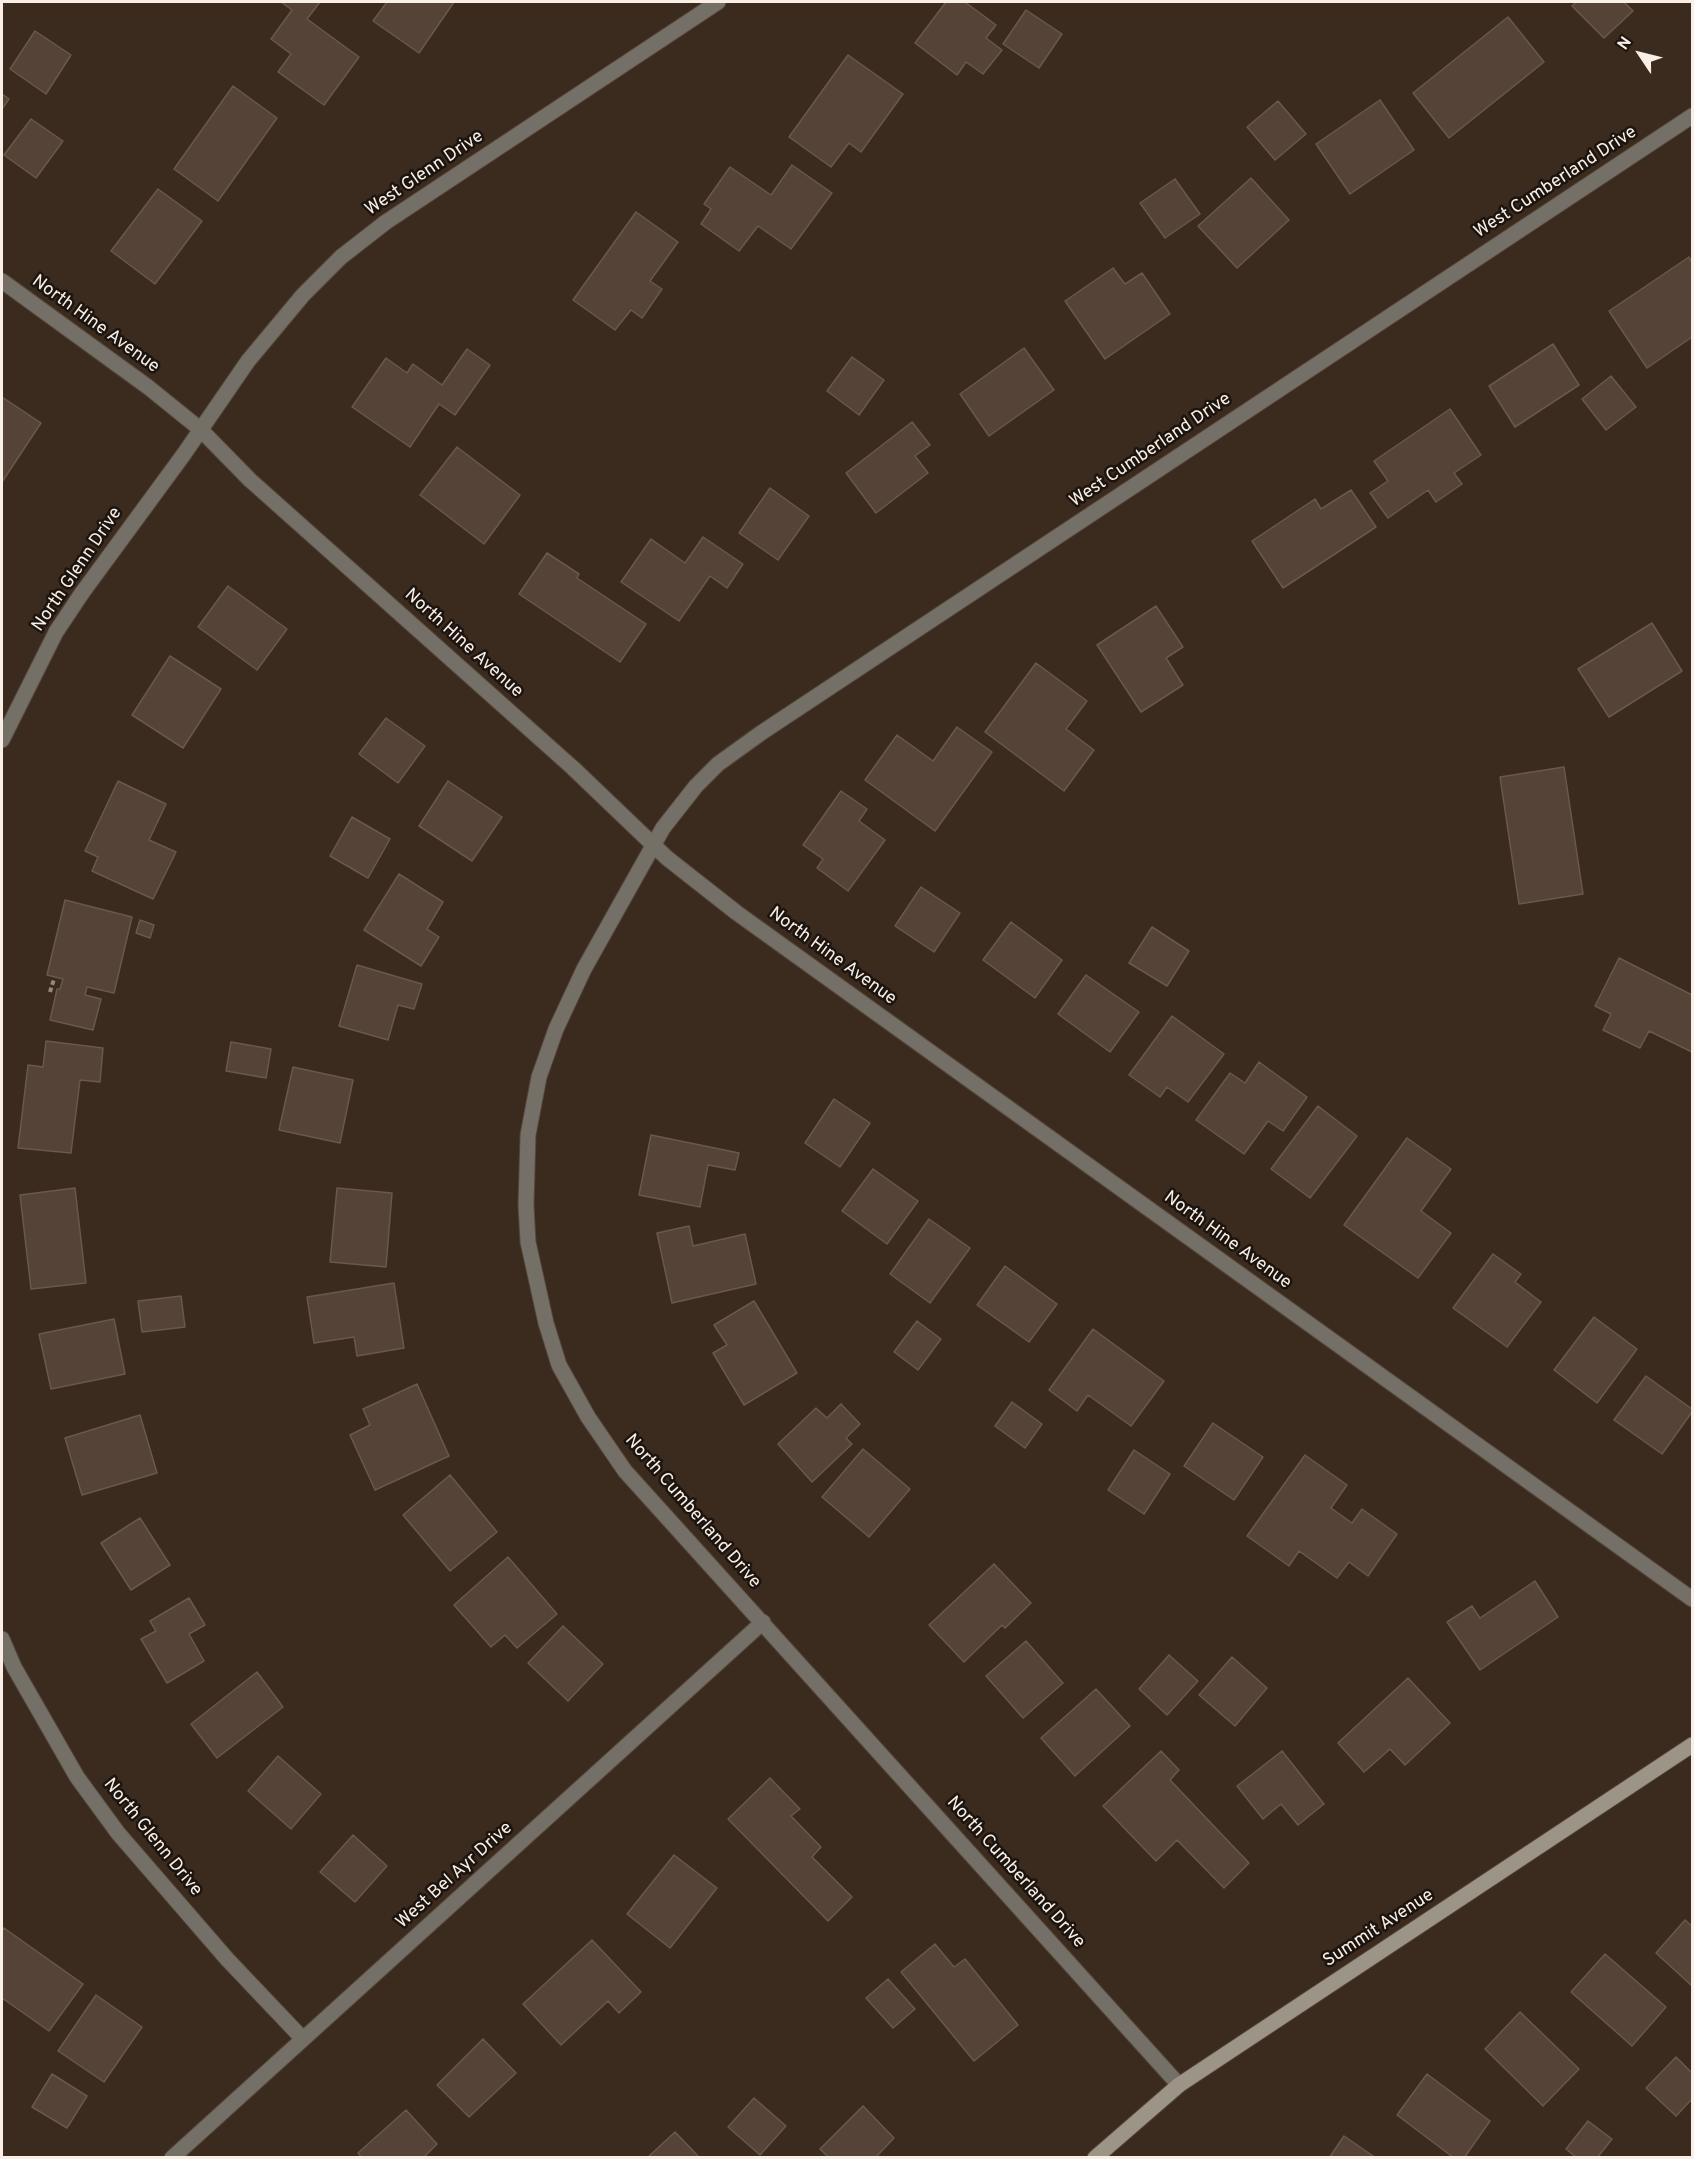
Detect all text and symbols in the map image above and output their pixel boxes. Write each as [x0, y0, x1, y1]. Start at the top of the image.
north arrow [1610, 24, 1670, 84]
text: N [1614, 33, 1637, 54]
street label: West Cumberland Drive [1471, 122, 1641, 244]
street label: West Glenn Drive [362, 126, 488, 222]
street label: North Hine Avenue [27, 271, 163, 379]
street label: West Cumberland Drive [1066, 389, 1236, 513]
street label: North Glenn Drive [28, 504, 128, 636]
street label: North Hine Avenue [399, 585, 527, 703]
street label: North Hine Avenue [764, 903, 900, 1011]
street label: North Hine Avenue [1159, 1187, 1295, 1295]
street label: North Cumberland Drive [619, 1431, 765, 1593]
street label: North Glenn Drive [98, 1775, 206, 1901]
street label: North Cumberland Drive [941, 1793, 1089, 1953]
street label: West Bel Ayr Drive [392, 1818, 518, 1934]
street label: Summit Avenue [1320, 1885, 1438, 1973]

